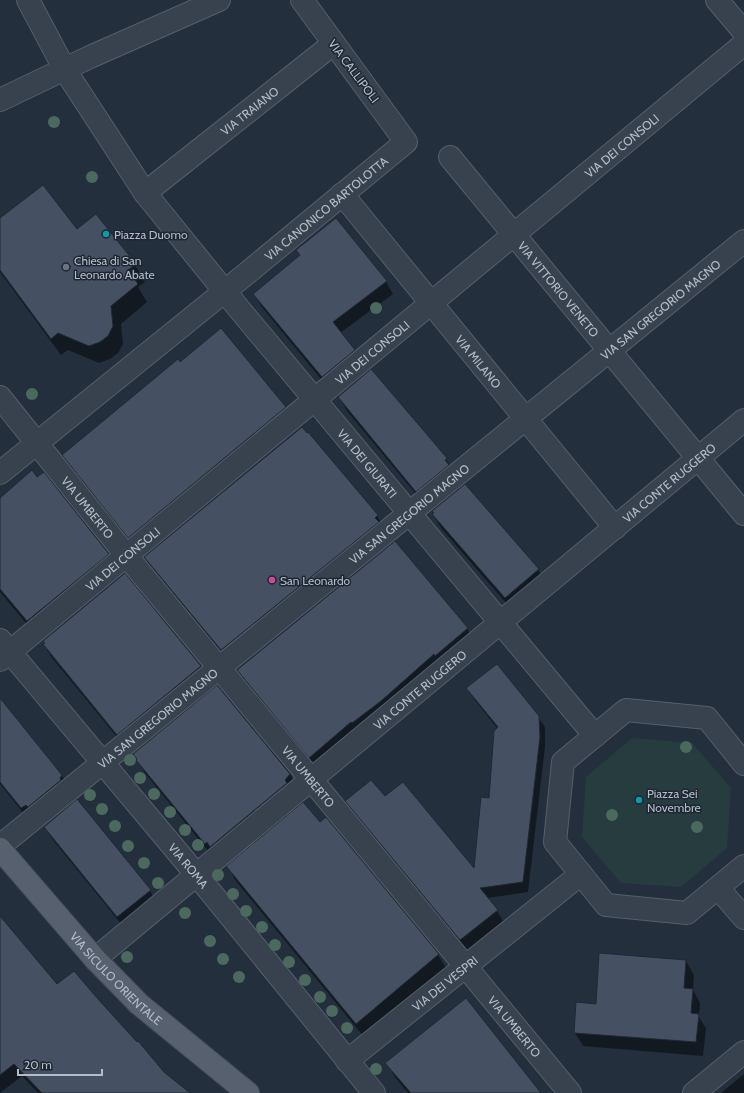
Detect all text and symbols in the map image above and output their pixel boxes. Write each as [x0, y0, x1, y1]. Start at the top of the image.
street label: VIA CALLIPOLI [325, 36, 383, 106]
street label: VIA TRAIANO [217, 83, 281, 138]
street label: VIA DEI CONSOLI [581, 110, 662, 180]
street label: VIA CANONICO BARTOLOTTA [261, 153, 391, 263]
place label: Piazza Duomo [114, 227, 188, 242]
marker: Piazza Duomo [101, 229, 111, 239]
street label: VIA VITTORIO VENETO [515, 238, 602, 340]
place label: Chiesa di San Leonardo Abate [74, 253, 155, 282]
street label: VIA SAN GREGORIO MAGNO [597, 256, 723, 362]
marker: Chiesa di San Leonardo Abate [61, 262, 71, 272]
street label: VIA DEI CONSOLI [332, 317, 412, 387]
street label: VIA MILANO [453, 332, 505, 391]
street label: VIA DEI GIURATI [335, 426, 401, 501]
street label: VIA CONTE RUGGERO [619, 439, 718, 525]
street label: VIA SAN GREGORIO MAGNO [346, 460, 472, 567]
street label: VIA UMBERTO [59, 473, 117, 541]
street label: VIA DEI CONSOLI [82, 524, 163, 594]
place label: San Leonardo [280, 573, 351, 588]
marker: San Leonardo [267, 575, 277, 585]
street label: VIA CONTE RUGGERO [370, 646, 469, 732]
street label: VIA SAN GREGORIO MAGNO [94, 665, 221, 771]
street label: VIA UMBERTO [279, 743, 338, 810]
place label: Piazza Sei Novembre [647, 786, 701, 815]
marker: Piazza Sei Novembre [634, 795, 644, 805]
street label: VIA ROMA [166, 840, 212, 891]
street label: VIA SICULO ORIENTALE [67, 929, 166, 1028]
street label: VIA DEI VESPRI [409, 952, 481, 1014]
street label: VIA UMBERTO [485, 992, 545, 1060]
scale bar [18, 1051, 102, 1077]
text: 20 m [24, 1057, 52, 1072]

